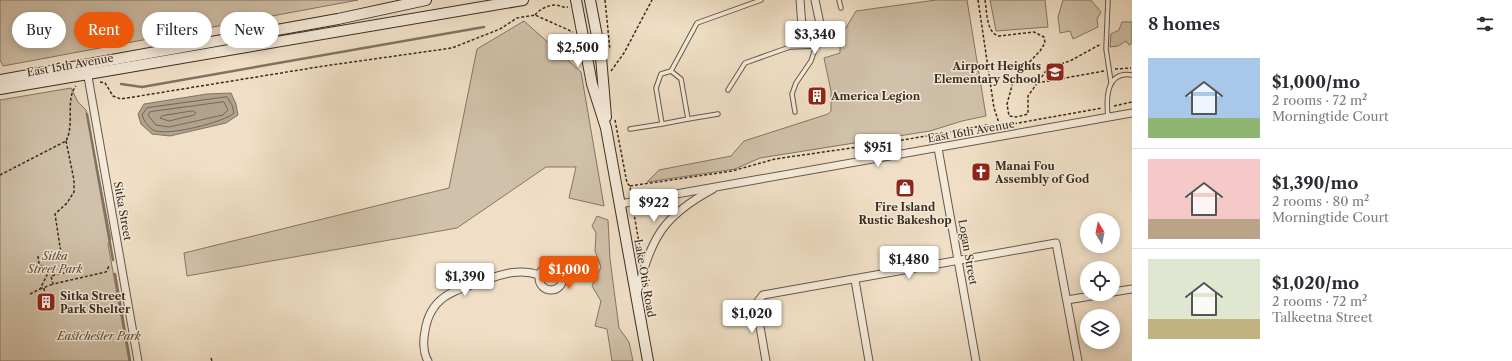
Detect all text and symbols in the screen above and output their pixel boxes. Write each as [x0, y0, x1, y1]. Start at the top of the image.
chip: Buy [12, 12, 66, 48]
chip: Rent [74, 12, 134, 48]
chip: Filters [142, 12, 212, 48]
chip: New [220, 12, 279, 48]
icon: filters [1474, 13, 1496, 35]
text: 8 homes [1148, 14, 1220, 34]
pin: $3,340 [782, 21, 848, 55]
text: $3,340 [794, 26, 836, 42]
pin: $2,500 [545, 34, 611, 68]
text: $2,500 [557, 39, 599, 55]
street label: East 15th Avenue [25, 50, 115, 80]
place label: Airport Heights Elementary School [934, 59, 1041, 86]
school or university icon: Airport Heights Elementary School [1044, 61, 1066, 83]
text: $1,000/mo [1272, 72, 1360, 92]
icon: home [1180, 74, 1228, 122]
building icon: America Legion [806, 85, 828, 107]
place label: America Legion [830, 89, 921, 103]
text: 2 rooms · 72 m² [1272, 92, 1367, 108]
text: Morningtide Court [1272, 108, 1389, 124]
street label: East 16th Avenue [926, 116, 1016, 146]
pin: $951 [854, 134, 902, 168]
text: $951 [864, 139, 892, 155]
place label: Manai Fou Assembly of God [994, 159, 1090, 186]
church icon: Manai Fou Assembly of God [970, 161, 992, 183]
text: $1,390/mo [1272, 173, 1358, 193]
icon: home [1180, 175, 1228, 223]
shop icon: Fire Island Rustic Bakeshop [894, 177, 916, 199]
street label: Sitka Street [111, 180, 135, 242]
pin: $922 [630, 189, 678, 223]
text: 2 rooms · 80 m² [1272, 193, 1369, 209]
text: $922 [639, 194, 669, 210]
place label: Fire Island Rustic Bakeshop [858, 200, 952, 227]
text: Morningtide Court [1272, 209, 1389, 225]
north arrow [1080, 213, 1120, 253]
map controls [1080, 213, 1120, 349]
street label: Logan Street [955, 218, 981, 286]
street label: Lake Otis Road [631, 238, 659, 319]
pin: $1,480 [876, 246, 942, 280]
park label: Sitka Street Park [26, 249, 83, 276]
text: $1,480 [889, 251, 929, 267]
pin: $1,000 [536, 256, 602, 290]
text: $1,000 [548, 261, 590, 277]
button: locate [1080, 261, 1120, 301]
pin: $1,390 [432, 263, 498, 297]
text: $1,390 [445, 268, 485, 284]
text: $1,020/mo [1272, 273, 1359, 293]
icon: home [1180, 275, 1228, 323]
place label: Sitka Street Park Shelter [60, 289, 131, 316]
building icon: Sitka Street Park Shelter [35, 291, 57, 313]
text: 2 rooms · 72 m² [1272, 293, 1367, 309]
pin: $1,020 [719, 300, 785, 334]
text: $1,020 [732, 305, 772, 321]
button: layers [1080, 309, 1120, 349]
text: Talkeetna Street [1272, 309, 1373, 325]
park label: Eastchester Park [56, 329, 141, 343]

